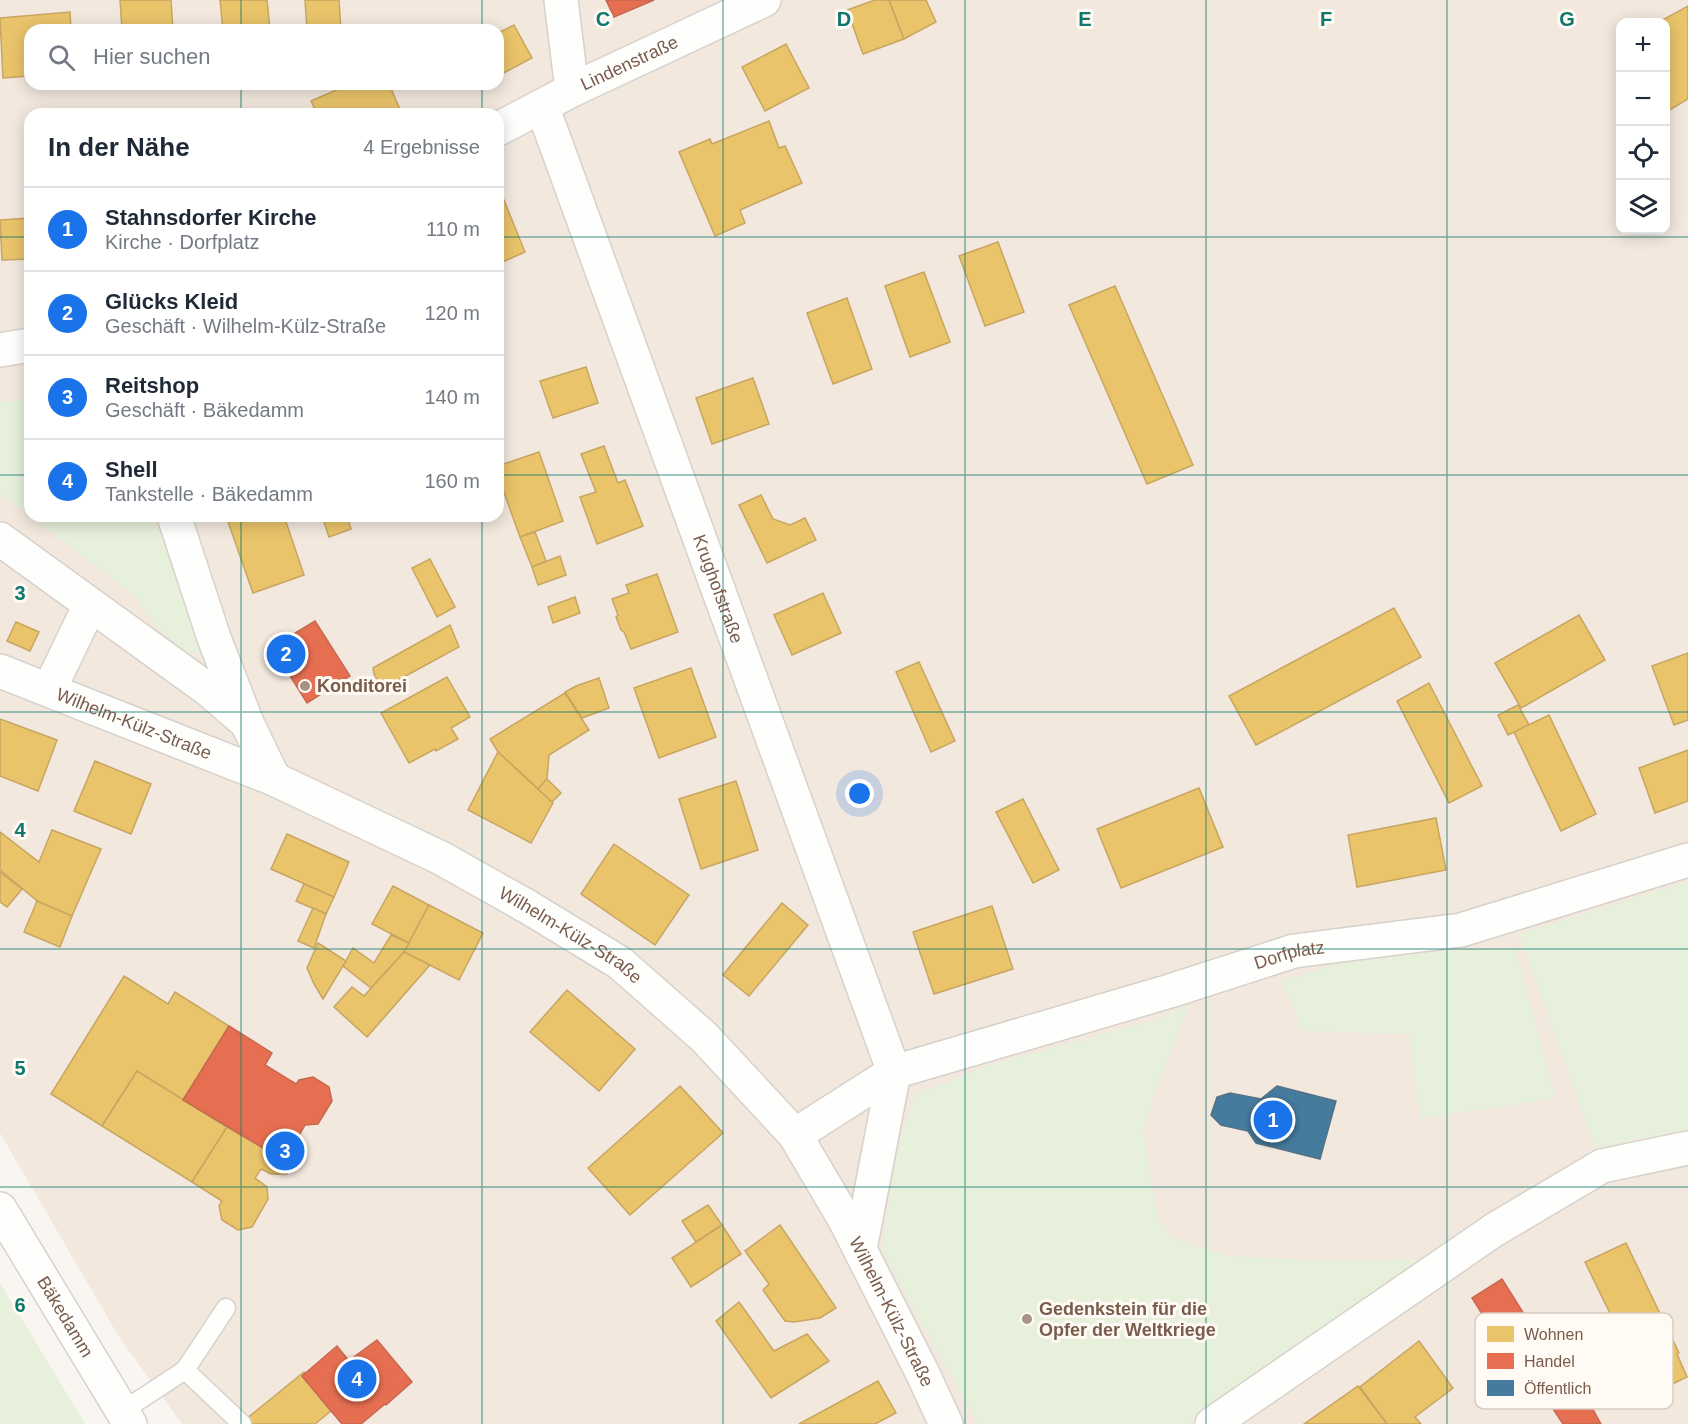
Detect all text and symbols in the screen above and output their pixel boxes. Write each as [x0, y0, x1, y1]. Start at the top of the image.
text: C [596, 8, 610, 30]
text: D [837, 8, 851, 30]
text: E [1078, 8, 1092, 30]
text: F [1320, 8, 1332, 30]
text: G [1559, 8, 1575, 30]
map controls [1616, 18, 1670, 234]
button: + [1616, 18, 1670, 72]
search box [24, 24, 504, 90]
street label: Lindenstraße [578, 32, 681, 94]
icon: search [45, 41, 78, 74]
text: Hier suchen [93, 44, 210, 69]
button: − [1616, 72, 1670, 126]
button: locate [1616, 126, 1670, 180]
text: In der Nähe [48, 132, 190, 162]
text: 4 Ergebnisse [363, 136, 480, 158]
button: layers [1616, 180, 1670, 234]
text: Stahnsdorfer Kirche [105, 205, 317, 230]
text: 1 [62, 218, 73, 240]
text: 110 m [426, 218, 480, 240]
text: Kirche · Dorfplatz [105, 231, 260, 253]
text: Glücks Kleid [105, 289, 238, 314]
text: 2 [62, 302, 73, 324]
text: 120 m [424, 302, 480, 324]
text: Geschäft · Wilhelm-Külz-Straße [105, 315, 386, 337]
text: Reitshop [105, 373, 199, 398]
text: 3 [62, 386, 73, 408]
text: 140 m [424, 386, 480, 408]
text: Geschäft · Bäkedamm [105, 399, 304, 421]
text: Shell [105, 457, 158, 482]
text: 4 [62, 470, 73, 492]
text: 160 m [424, 470, 480, 492]
text: Tankstelle · Bäkedamm [105, 483, 313, 505]
street label: Krughofstraße [689, 532, 747, 646]
text: 3 [14, 582, 26, 604]
pin: 2 [266, 632, 306, 676]
place label: Konditorei [317, 676, 407, 696]
marker: Konditorei [298, 679, 312, 693]
street label: Wilhelm-Külz-Straße [53, 684, 214, 763]
your location [845, 779, 874, 808]
text: 4 [14, 819, 26, 841]
street label: Wilhelm-Külz-Straße [495, 883, 646, 988]
street label: Dorfplatz [1252, 937, 1326, 973]
text: 5 [14, 1057, 26, 1079]
pin: 1 [1254, 1098, 1292, 1142]
pin: 3 [266, 1128, 304, 1174]
street label: Wilhelm-Külz-Straße [845, 1234, 937, 1390]
street label: Bäkedamm [33, 1273, 97, 1361]
text: 6 [14, 1294, 26, 1316]
place label: Gedenkstein für die Opfer der Weltkriege [1039, 1299, 1216, 1340]
marker: Gedenkstein für die Opfer der Weltkriege [1020, 1312, 1034, 1326]
legend [1475, 1313, 1673, 1409]
text: Wohnen [1524, 1326, 1583, 1343]
text: Handel [1524, 1353, 1575, 1370]
pin: 4 [338, 1356, 376, 1402]
text: Öffentlich [1524, 1380, 1591, 1397]

